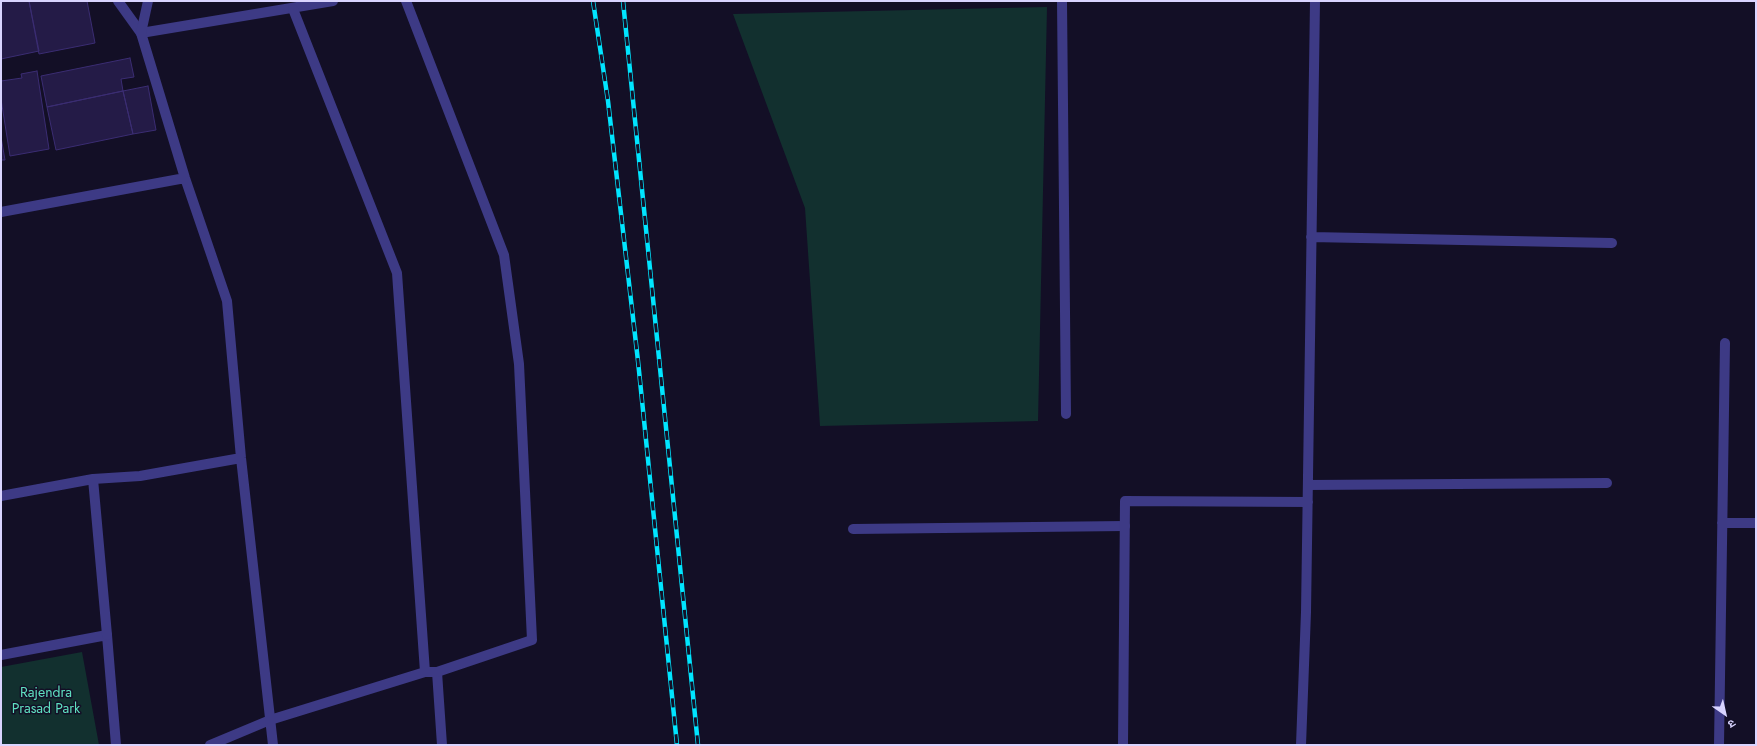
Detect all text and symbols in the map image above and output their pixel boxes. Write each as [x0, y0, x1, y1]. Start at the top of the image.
park label: Rajendra Prasad Park [12, 686, 80, 718]
north arrow [1705, 694, 1745, 734]
text: उ [1725, 716, 1739, 732]

